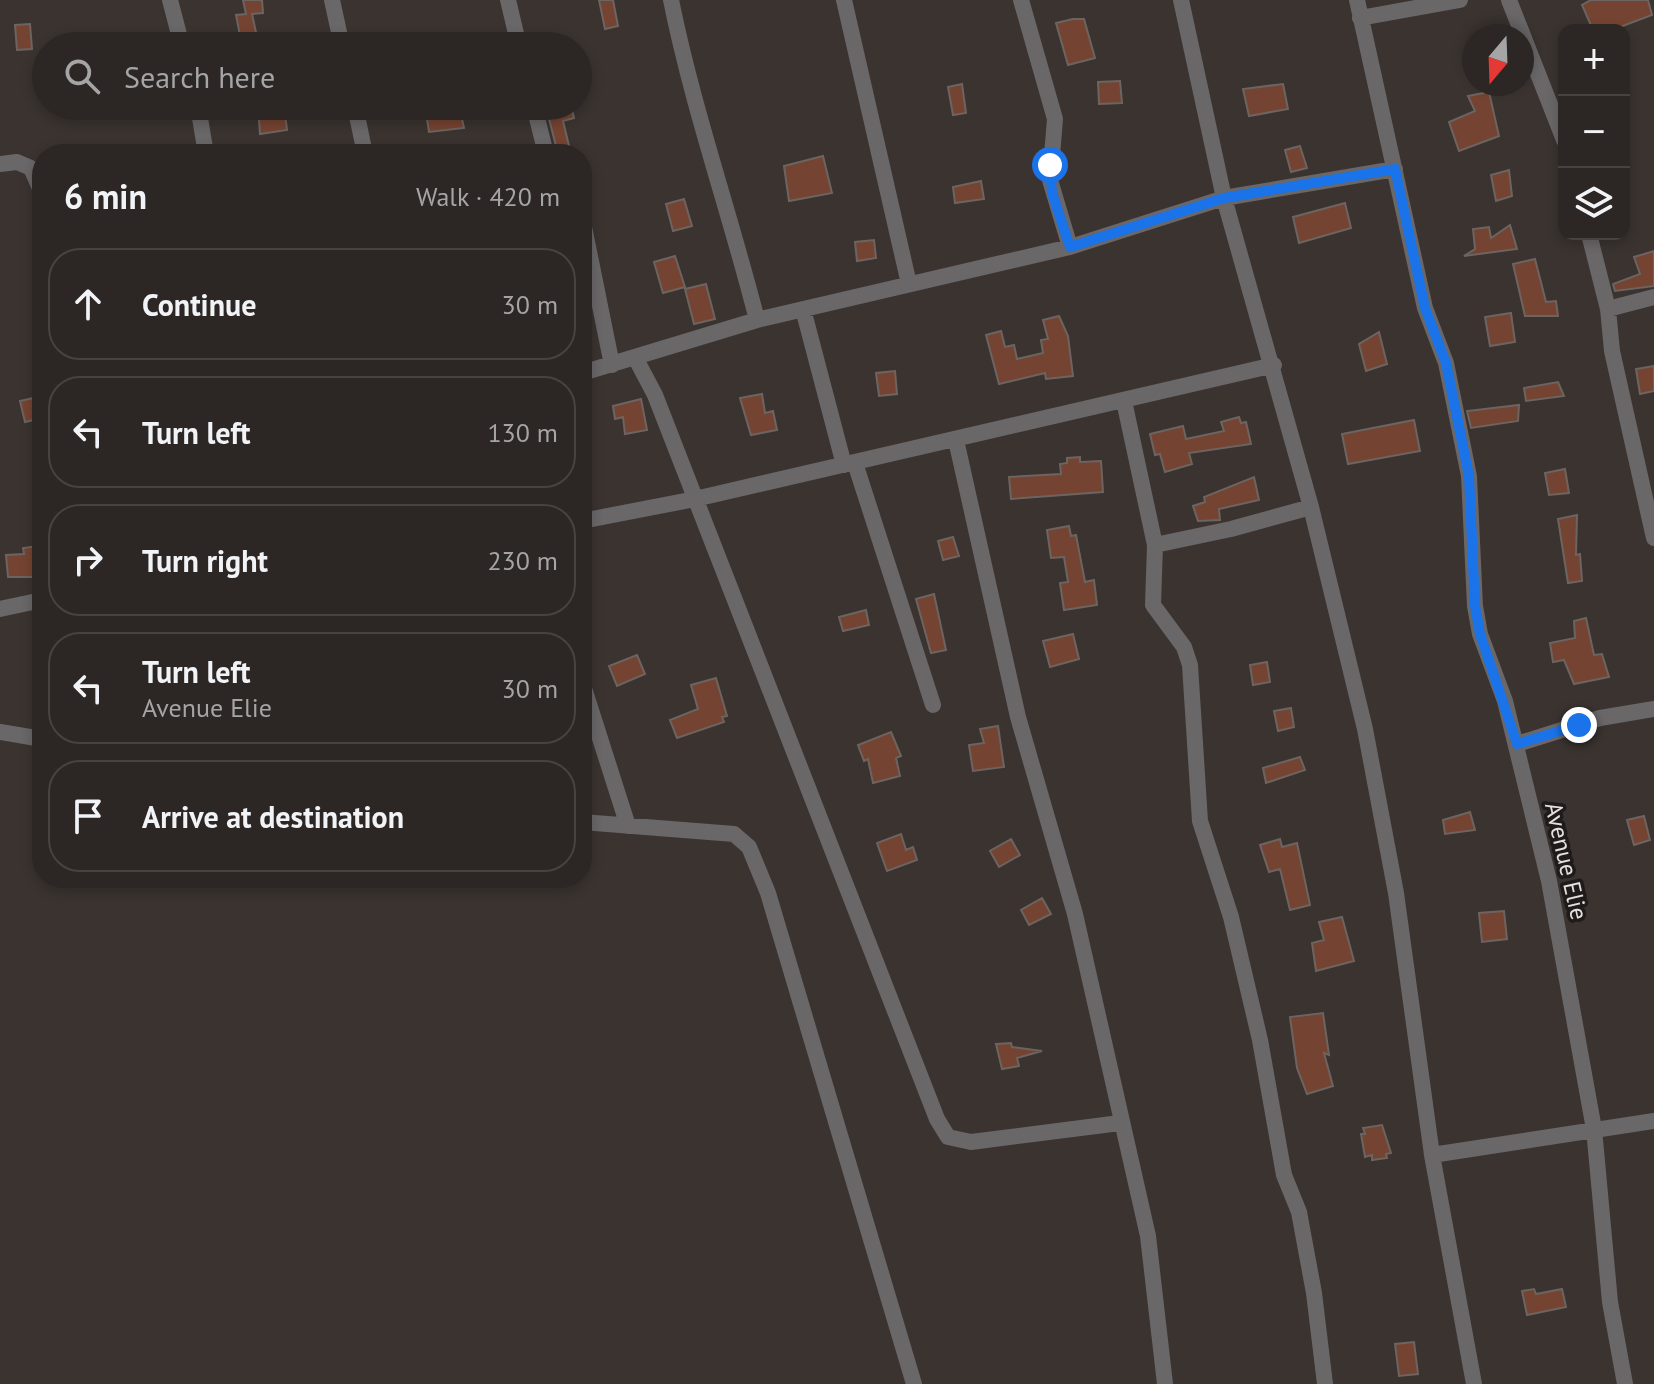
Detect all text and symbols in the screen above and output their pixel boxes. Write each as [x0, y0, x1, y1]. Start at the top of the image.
north arrow [1462, 24, 1534, 96]
map controls [1558, 24, 1630, 240]
button: + [1558, 24, 1630, 96]
search box [32, 32, 592, 120]
icon: search [60, 54, 104, 98]
text: Search here [124, 57, 275, 96]
button: − [1558, 96, 1630, 168]
route start [1032, 147, 1068, 183]
button: layers [1558, 168, 1630, 240]
text: 6 min [64, 174, 147, 218]
text: Walk · 420 m [416, 180, 560, 213]
icon: ahead [66, 282, 110, 326]
text: Continue [142, 285, 256, 324]
text: 30 m [502, 288, 558, 321]
icon: left [66, 410, 110, 454]
text: Turn left [142, 413, 250, 452]
text: 130 m [487, 416, 558, 449]
icon: right [66, 538, 110, 582]
text: Turn right [142, 541, 268, 580]
text: 230 m [487, 544, 558, 577]
text: Turn left [142, 652, 250, 691]
icon: left [66, 666, 110, 710]
text: 30 m [502, 672, 558, 705]
text: Avenue Elie [142, 691, 272, 724]
route end [1561, 707, 1597, 743]
icon: arrive [66, 794, 110, 838]
text: Arrive at destination [142, 797, 404, 836]
street label: Avenue Elie [1538, 799, 1595, 923]

